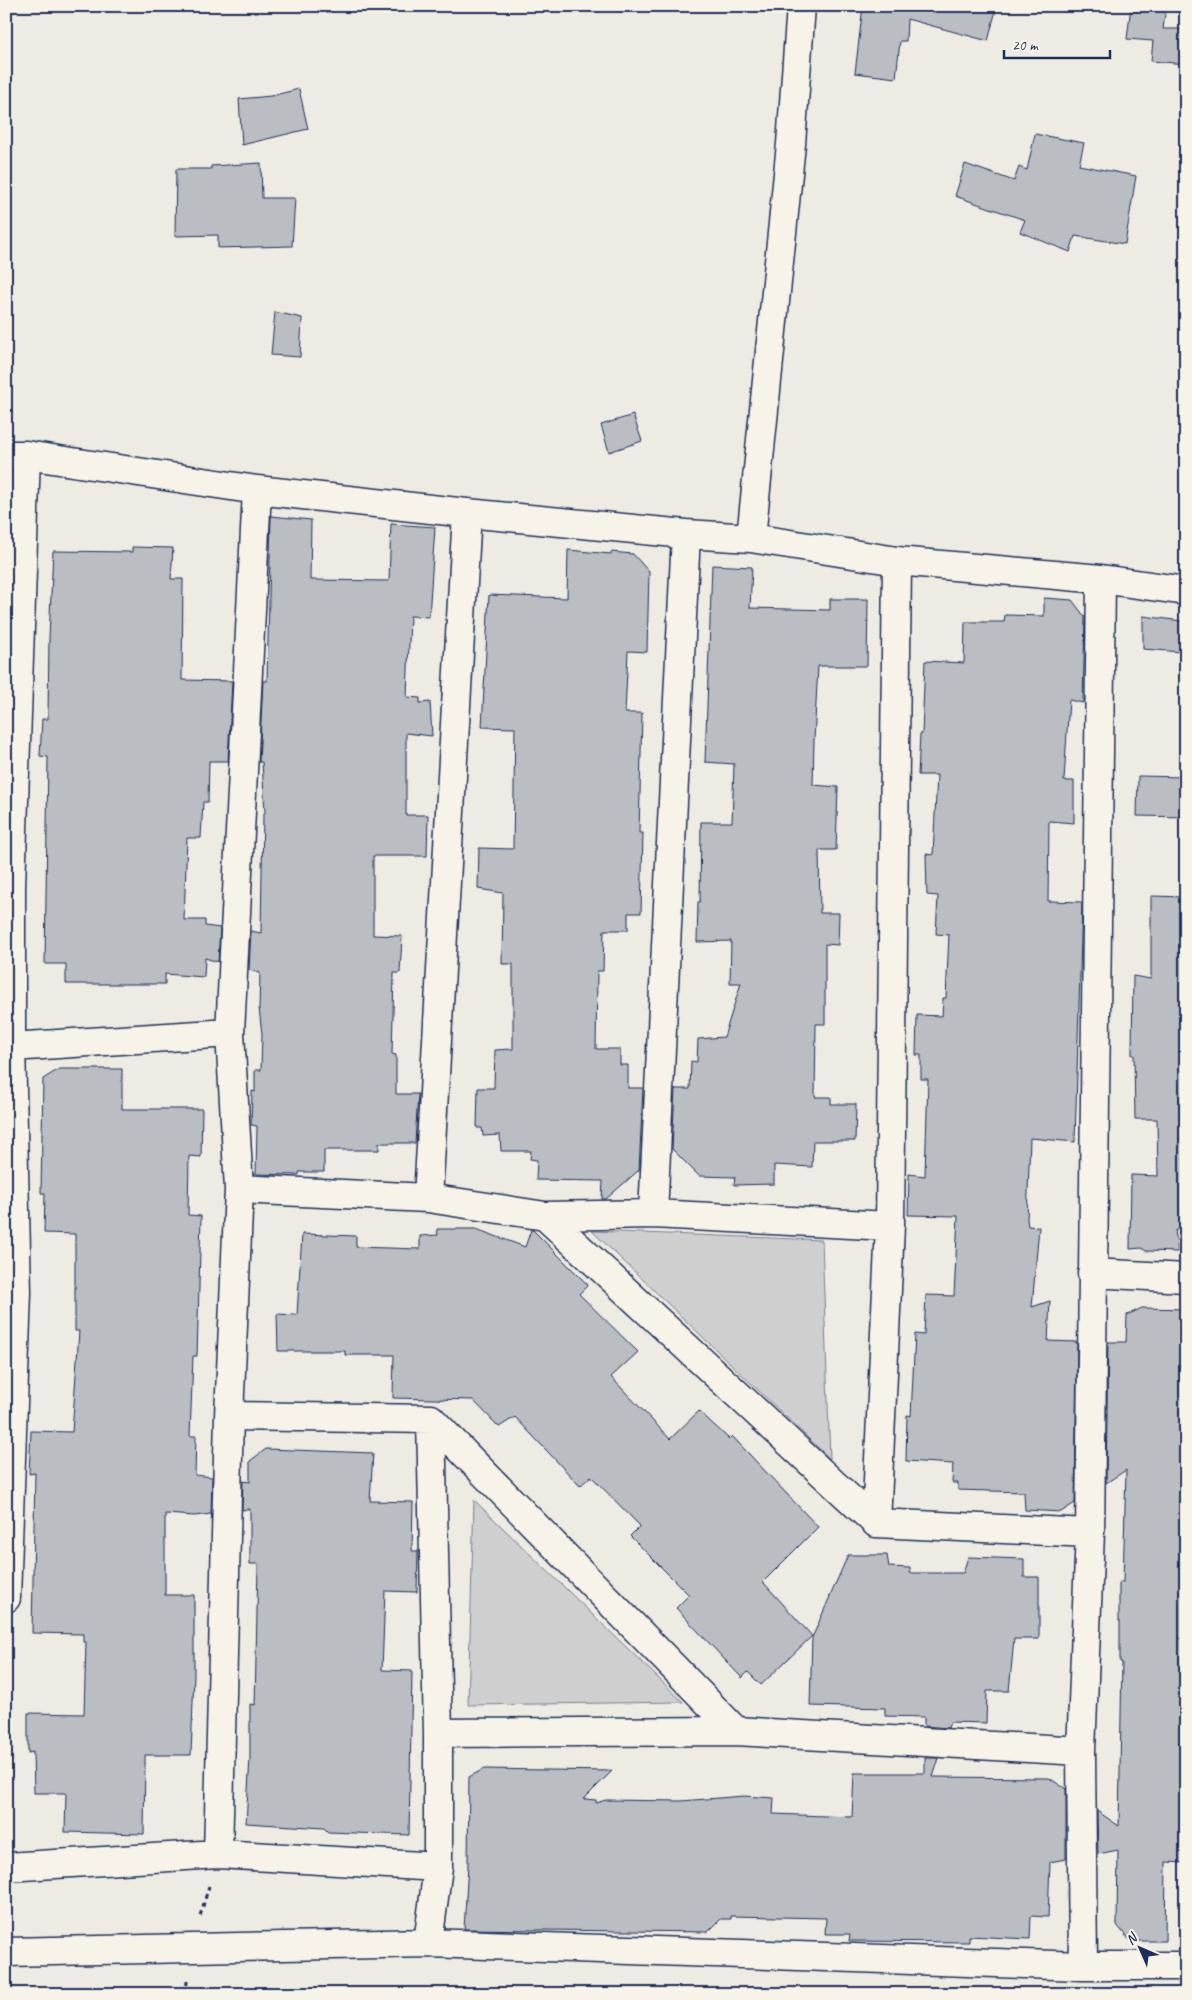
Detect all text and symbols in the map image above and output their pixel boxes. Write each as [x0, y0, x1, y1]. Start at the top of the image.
scale bar [1004, 28, 1111, 60]
text: 20 m [1012, 36, 1039, 55]
north arrow [1114, 1922, 1164, 1972]
text: N [1122, 1928, 1142, 1948]

